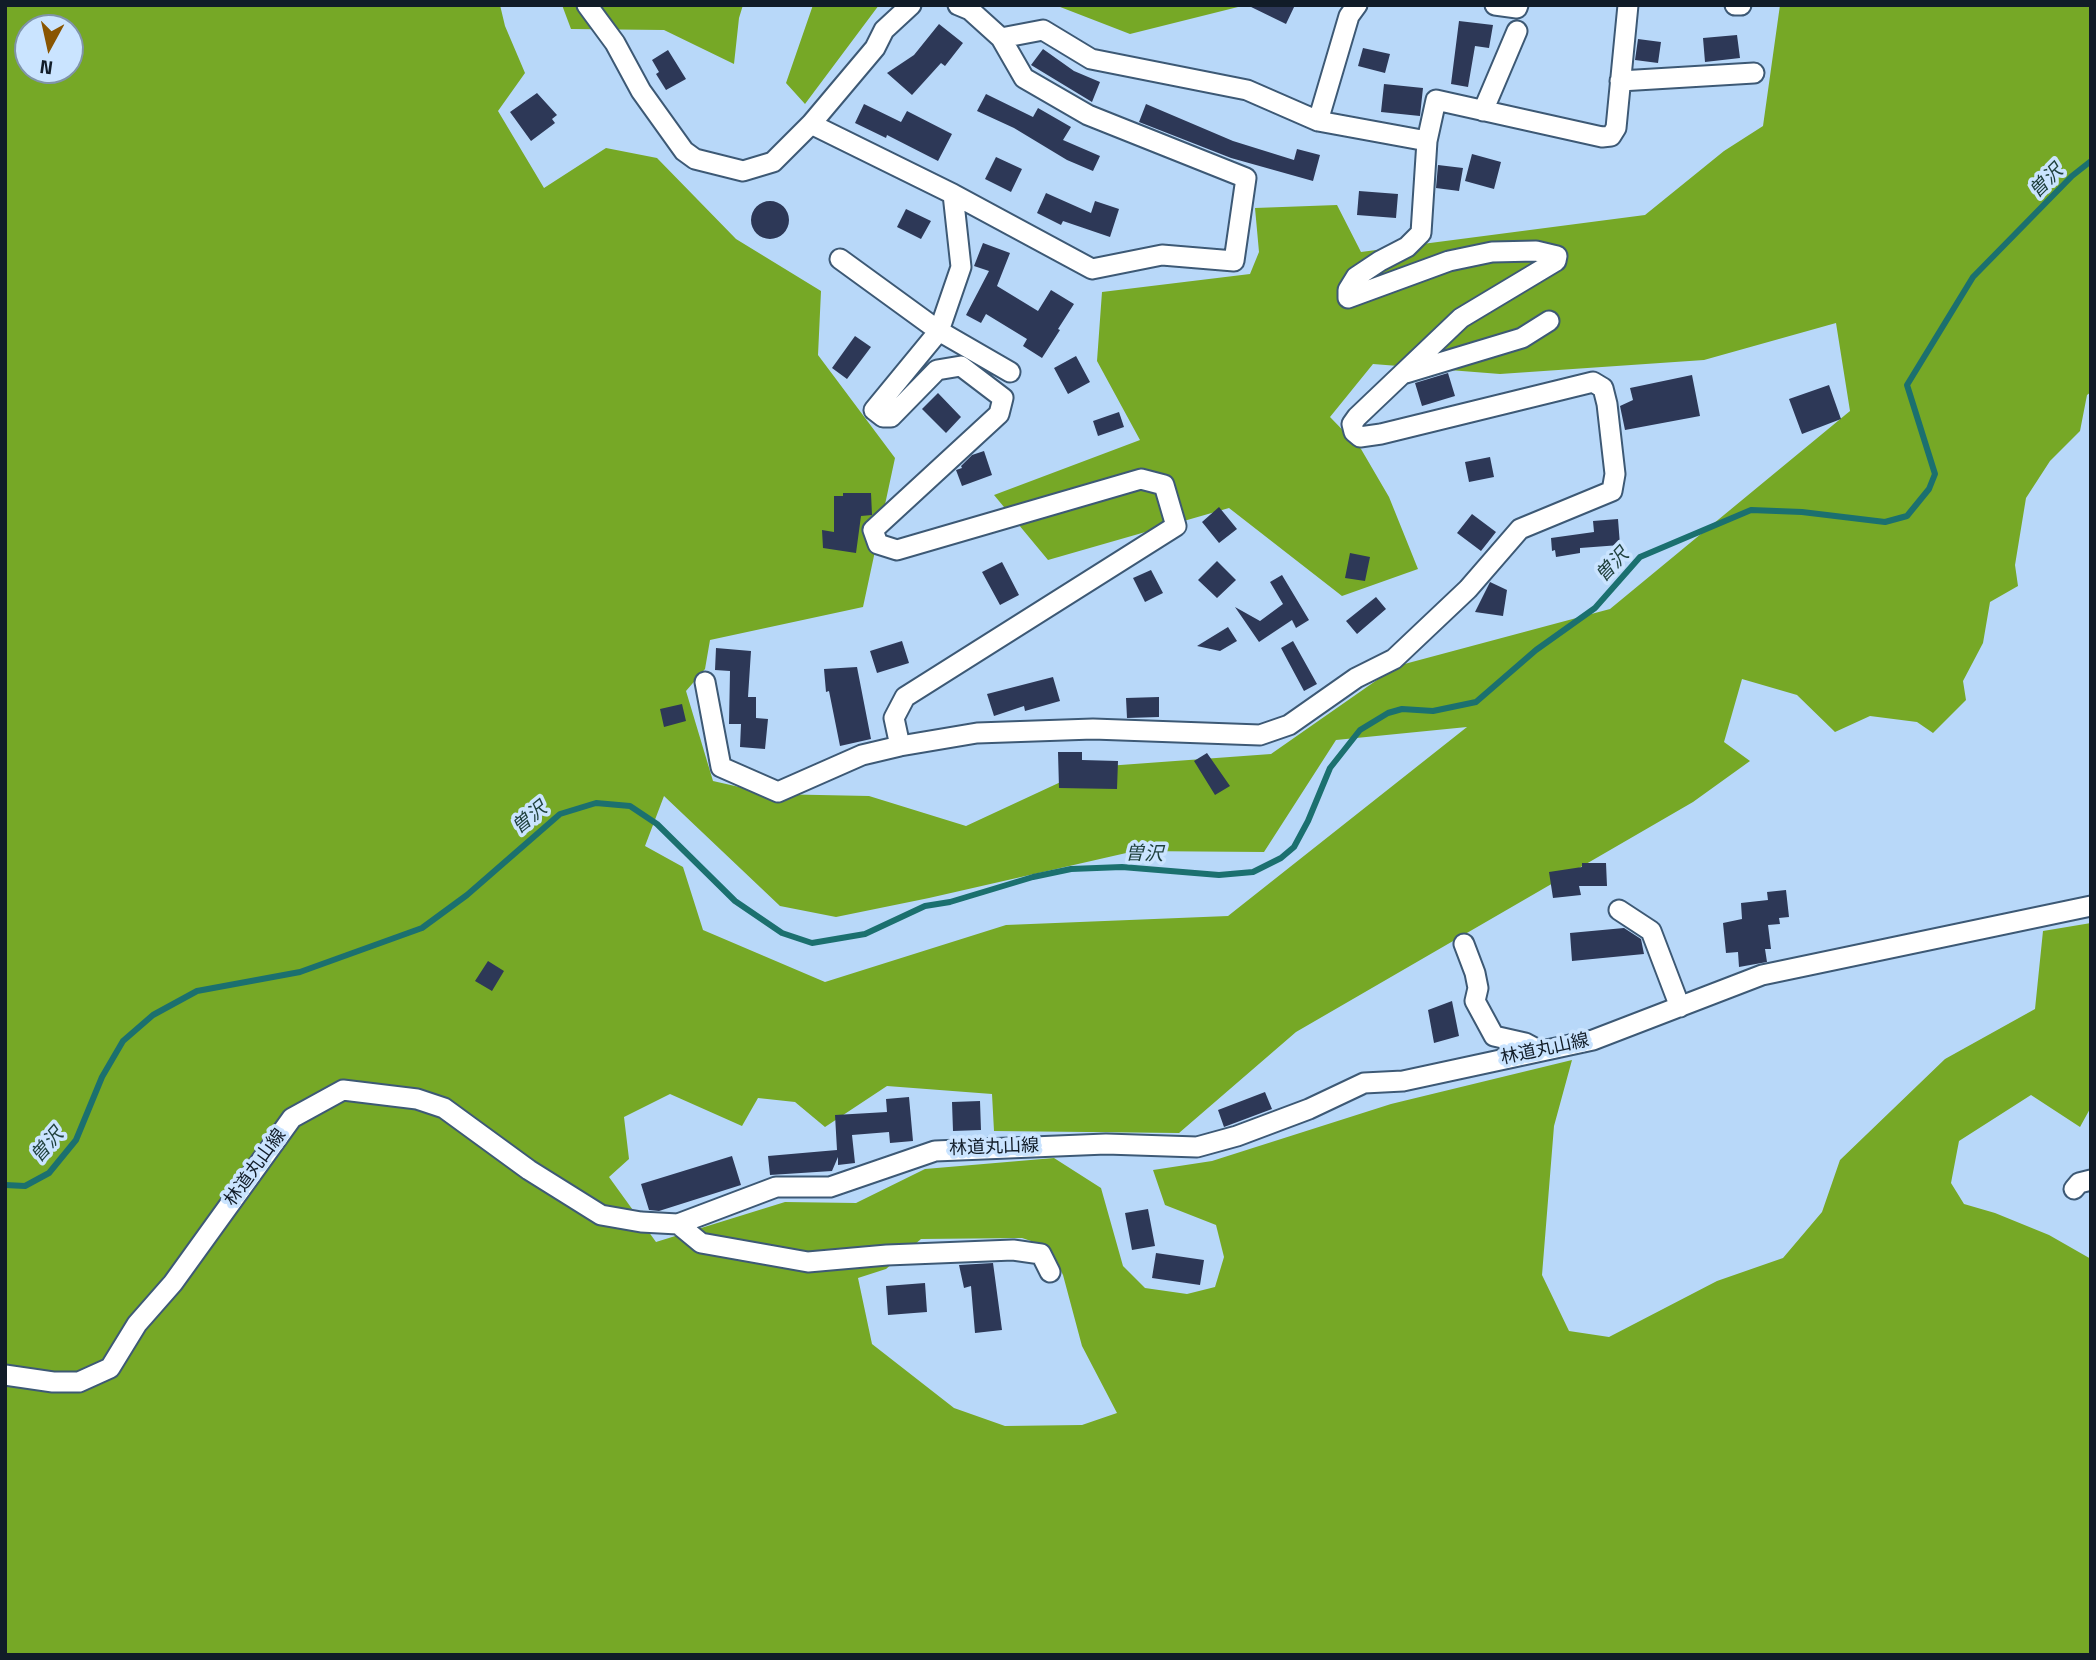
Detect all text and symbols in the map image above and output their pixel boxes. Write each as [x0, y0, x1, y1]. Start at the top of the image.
north arrow [14, 14, 84, 84]
text: N [38, 53, 55, 84]
water label: 曽沢 [2026, 161, 2068, 203]
water label: 曽沢 [1592, 544, 1634, 588]
water label: 曽沢 [508, 798, 552, 840]
water label: 曽沢 [1125, 843, 1163, 867]
street label: 林道丸山線 [1499, 1030, 1591, 1070]
water label: 曽沢 [27, 1124, 69, 1168]
street label: 林道丸山線 [221, 1125, 291, 1211]
street label: 林道丸山線 [949, 1136, 1039, 1160]

